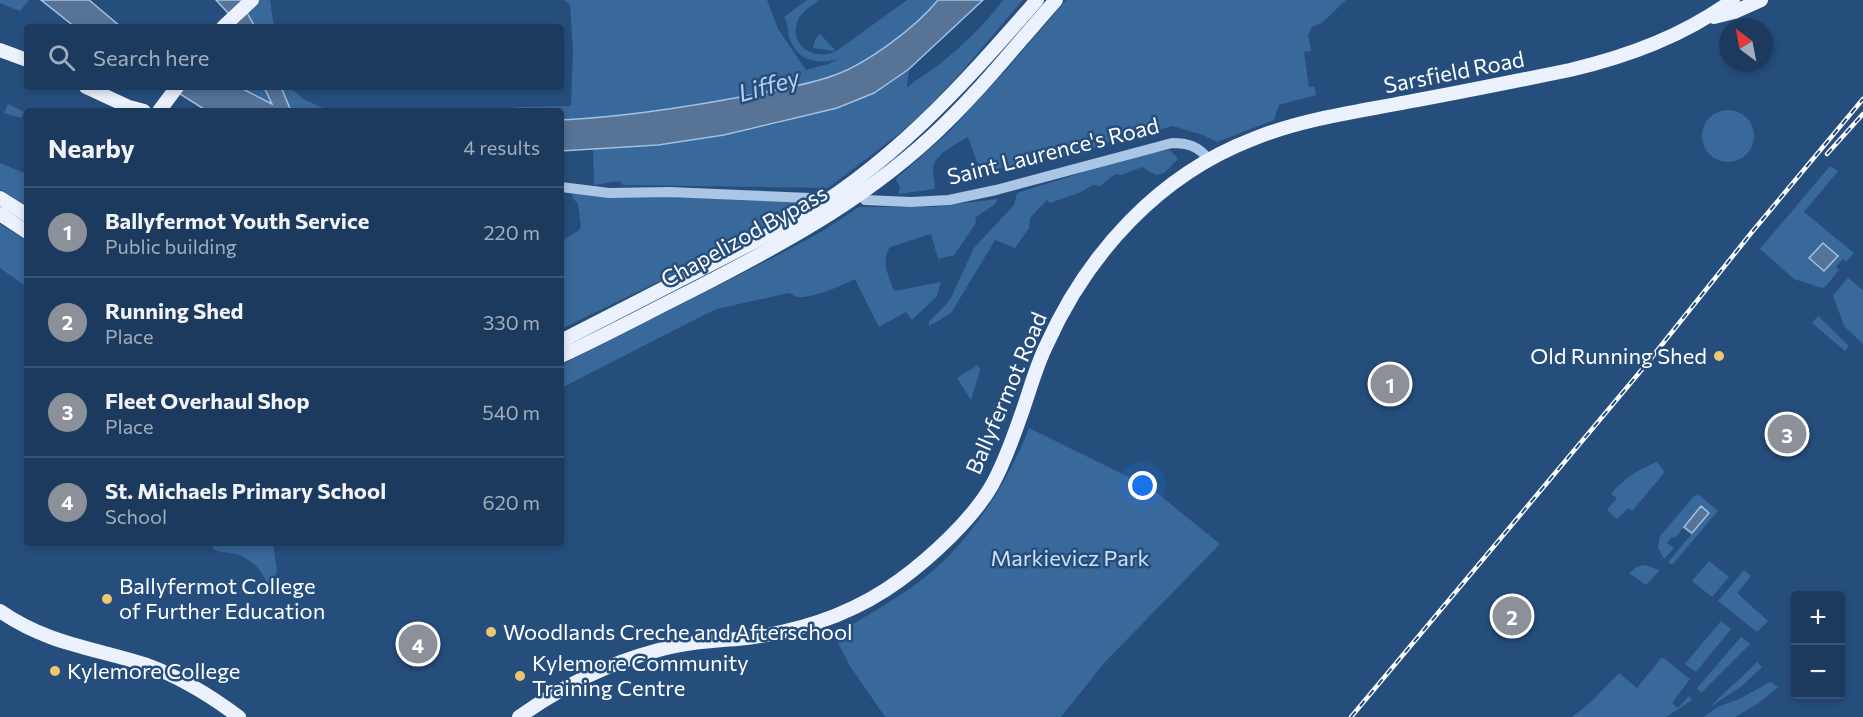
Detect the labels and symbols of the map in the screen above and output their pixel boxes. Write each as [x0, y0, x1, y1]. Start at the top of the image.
north arrow [1719, 18, 1773, 72]
street label: Sarsfield Road [1381, 45, 1526, 98]
water label: Liffey [735, 62, 804, 107]
street label: Saint Laurence's Road [944, 111, 1162, 190]
street label: Chapelizod Bypass [656, 179, 832, 292]
street label: Ballyfermot Road [959, 308, 1052, 478]
place label: Old Running Shed [1530, 342, 1707, 369]
marker: Old Running Shed [1712, 349, 1726, 363]
pin: 1 [1370, 362, 1410, 406]
pin: 3 [1768, 412, 1806, 456]
your location [1128, 471, 1157, 500]
park label: Markievicz Park [990, 544, 1150, 571]
place label: Ballyfermot College of Further Education [119, 572, 325, 624]
marker: Ballyfermot College of Further Education [100, 592, 114, 606]
pin: 2 [1492, 594, 1532, 638]
place label: Woodlands Creche and Afterschool [503, 618, 853, 645]
pin: 4 [398, 622, 438, 666]
marker: Woodlands Creche and Afterschool [484, 625, 498, 639]
place label: Kylemore Community Training Centre [532, 649, 749, 701]
place label: Kylemore College [67, 657, 240, 684]
marker: Kylemore College [48, 664, 62, 678]
marker: Kylemore Community Training Centre [513, 669, 527, 683]

